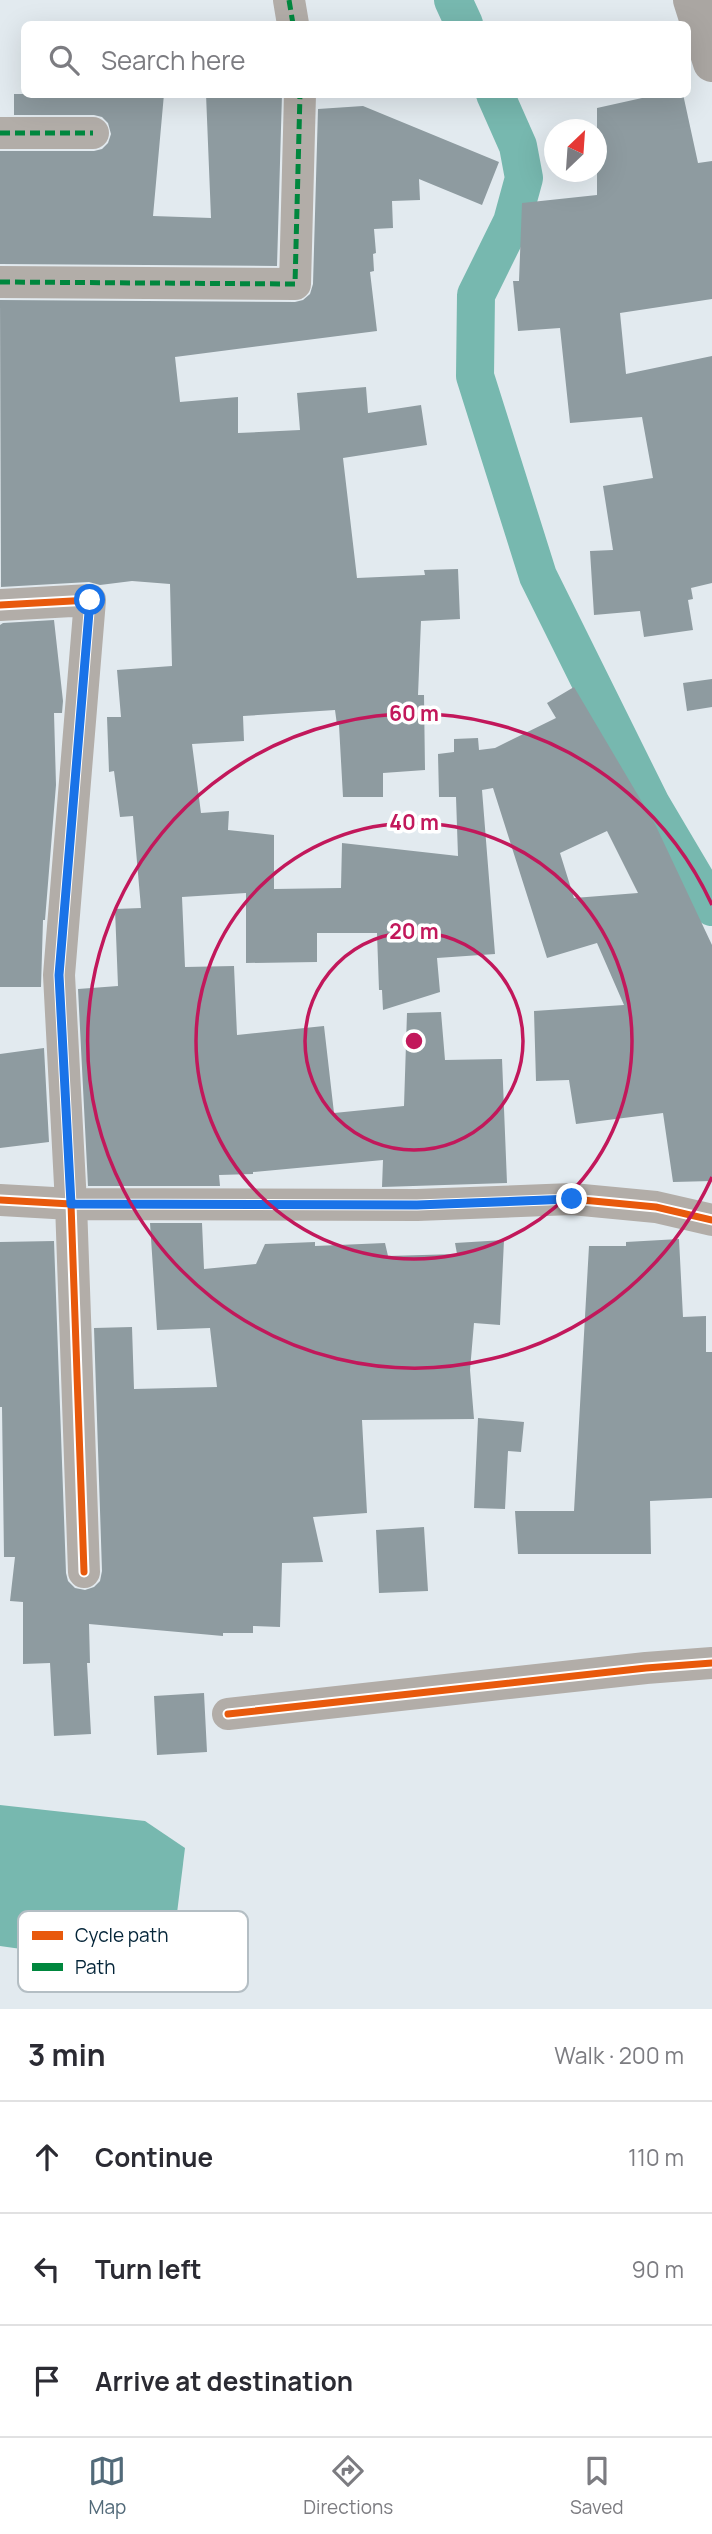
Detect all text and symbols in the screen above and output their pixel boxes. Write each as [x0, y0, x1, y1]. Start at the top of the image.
search box [21, 21, 691, 98]
icon: search [45, 41, 83, 79]
text: Search here [101, 42, 246, 78]
north arrow [544, 119, 607, 182]
route start [74, 584, 105, 615]
text: 60 m [389, 699, 439, 727]
text: 40 m [389, 808, 439, 836]
text: 20 m [389, 917, 439, 945]
centre of rings [402, 1029, 426, 1053]
route end [556, 1183, 587, 1214]
legend [18, 1911, 248, 1992]
text: Cycle path [75, 1922, 169, 1948]
text: Path [75, 1954, 115, 1980]
text: 3 min [28, 2034, 106, 2075]
text: Walk · 200 m [554, 2039, 684, 2071]
icon: ahead [28, 2138, 66, 2176]
text: Continue [95, 2139, 213, 2175]
text: 110 m [628, 2141, 684, 2173]
icon: left [28, 2250, 66, 2288]
text: Turn left [95, 2251, 202, 2287]
text: 90 m [632, 2253, 684, 2285]
icon: arrive [28, 2362, 66, 2400]
text: Arrive at destination [95, 2363, 353, 2399]
tab: Map [88, 2452, 126, 2520]
tab: Directions [303, 2452, 393, 2520]
tab: Saved [570, 2452, 624, 2520]

